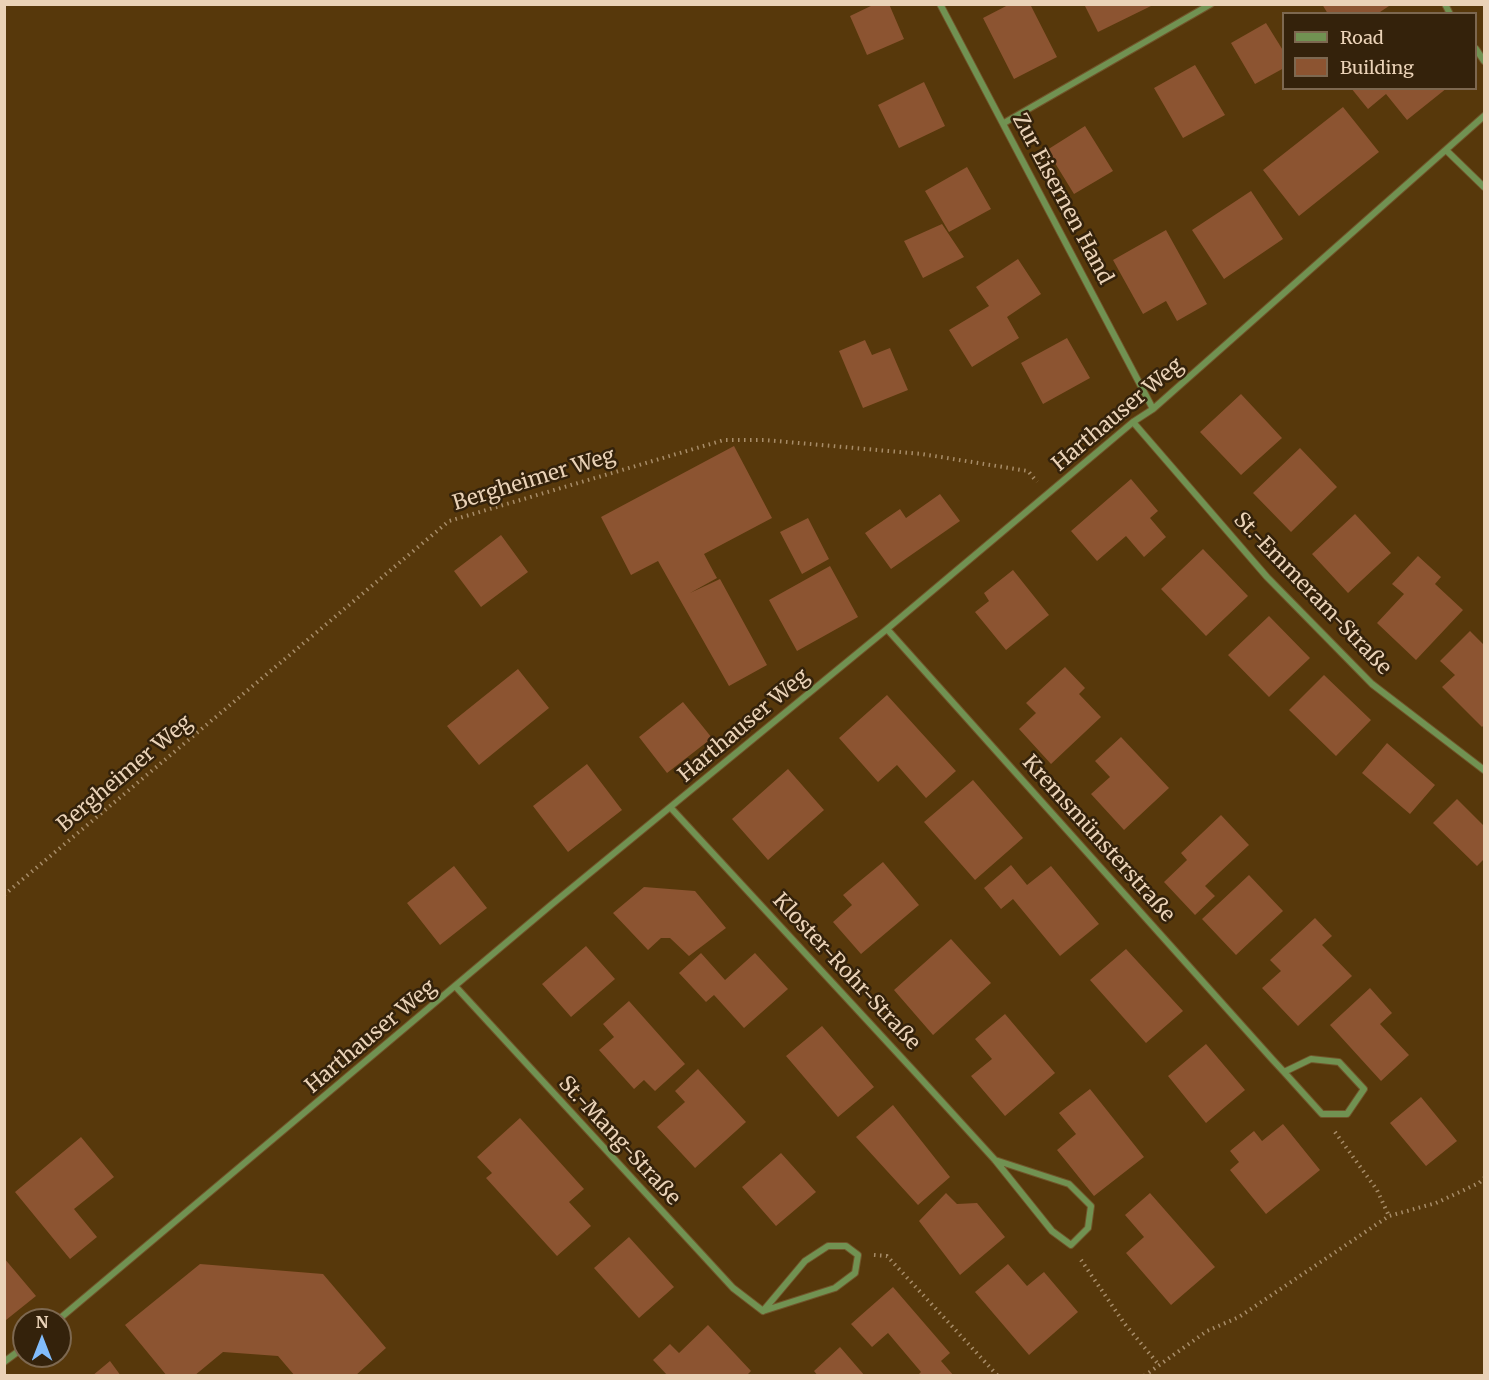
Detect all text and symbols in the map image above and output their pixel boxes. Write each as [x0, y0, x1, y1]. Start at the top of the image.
legend [1282, 12, 1477, 90]
text: Road [1340, 26, 1384, 49]
text: Building [1340, 56, 1414, 79]
street label: Zur Eisernen Hand [1006, 109, 1118, 289]
street label: Harthauser Weg [1047, 353, 1189, 477]
street label: Bergheimer Weg [450, 443, 618, 517]
street label: St.-Emmeram-Straße [1228, 508, 1396, 680]
street label: Harthauser Weg [673, 664, 815, 788]
street label: Bergheimer Weg [52, 710, 198, 838]
street label: Kremsmünsterstraße [1017, 750, 1179, 928]
street label: Kloster-Rohr-Straße [767, 888, 925, 1056]
street label: Harthauser Weg [300, 975, 442, 1099]
street label: St.-Mang-Straße [553, 1071, 685, 1211]
north arrow [12, 1308, 72, 1368]
text: N [36, 1312, 48, 1332]

